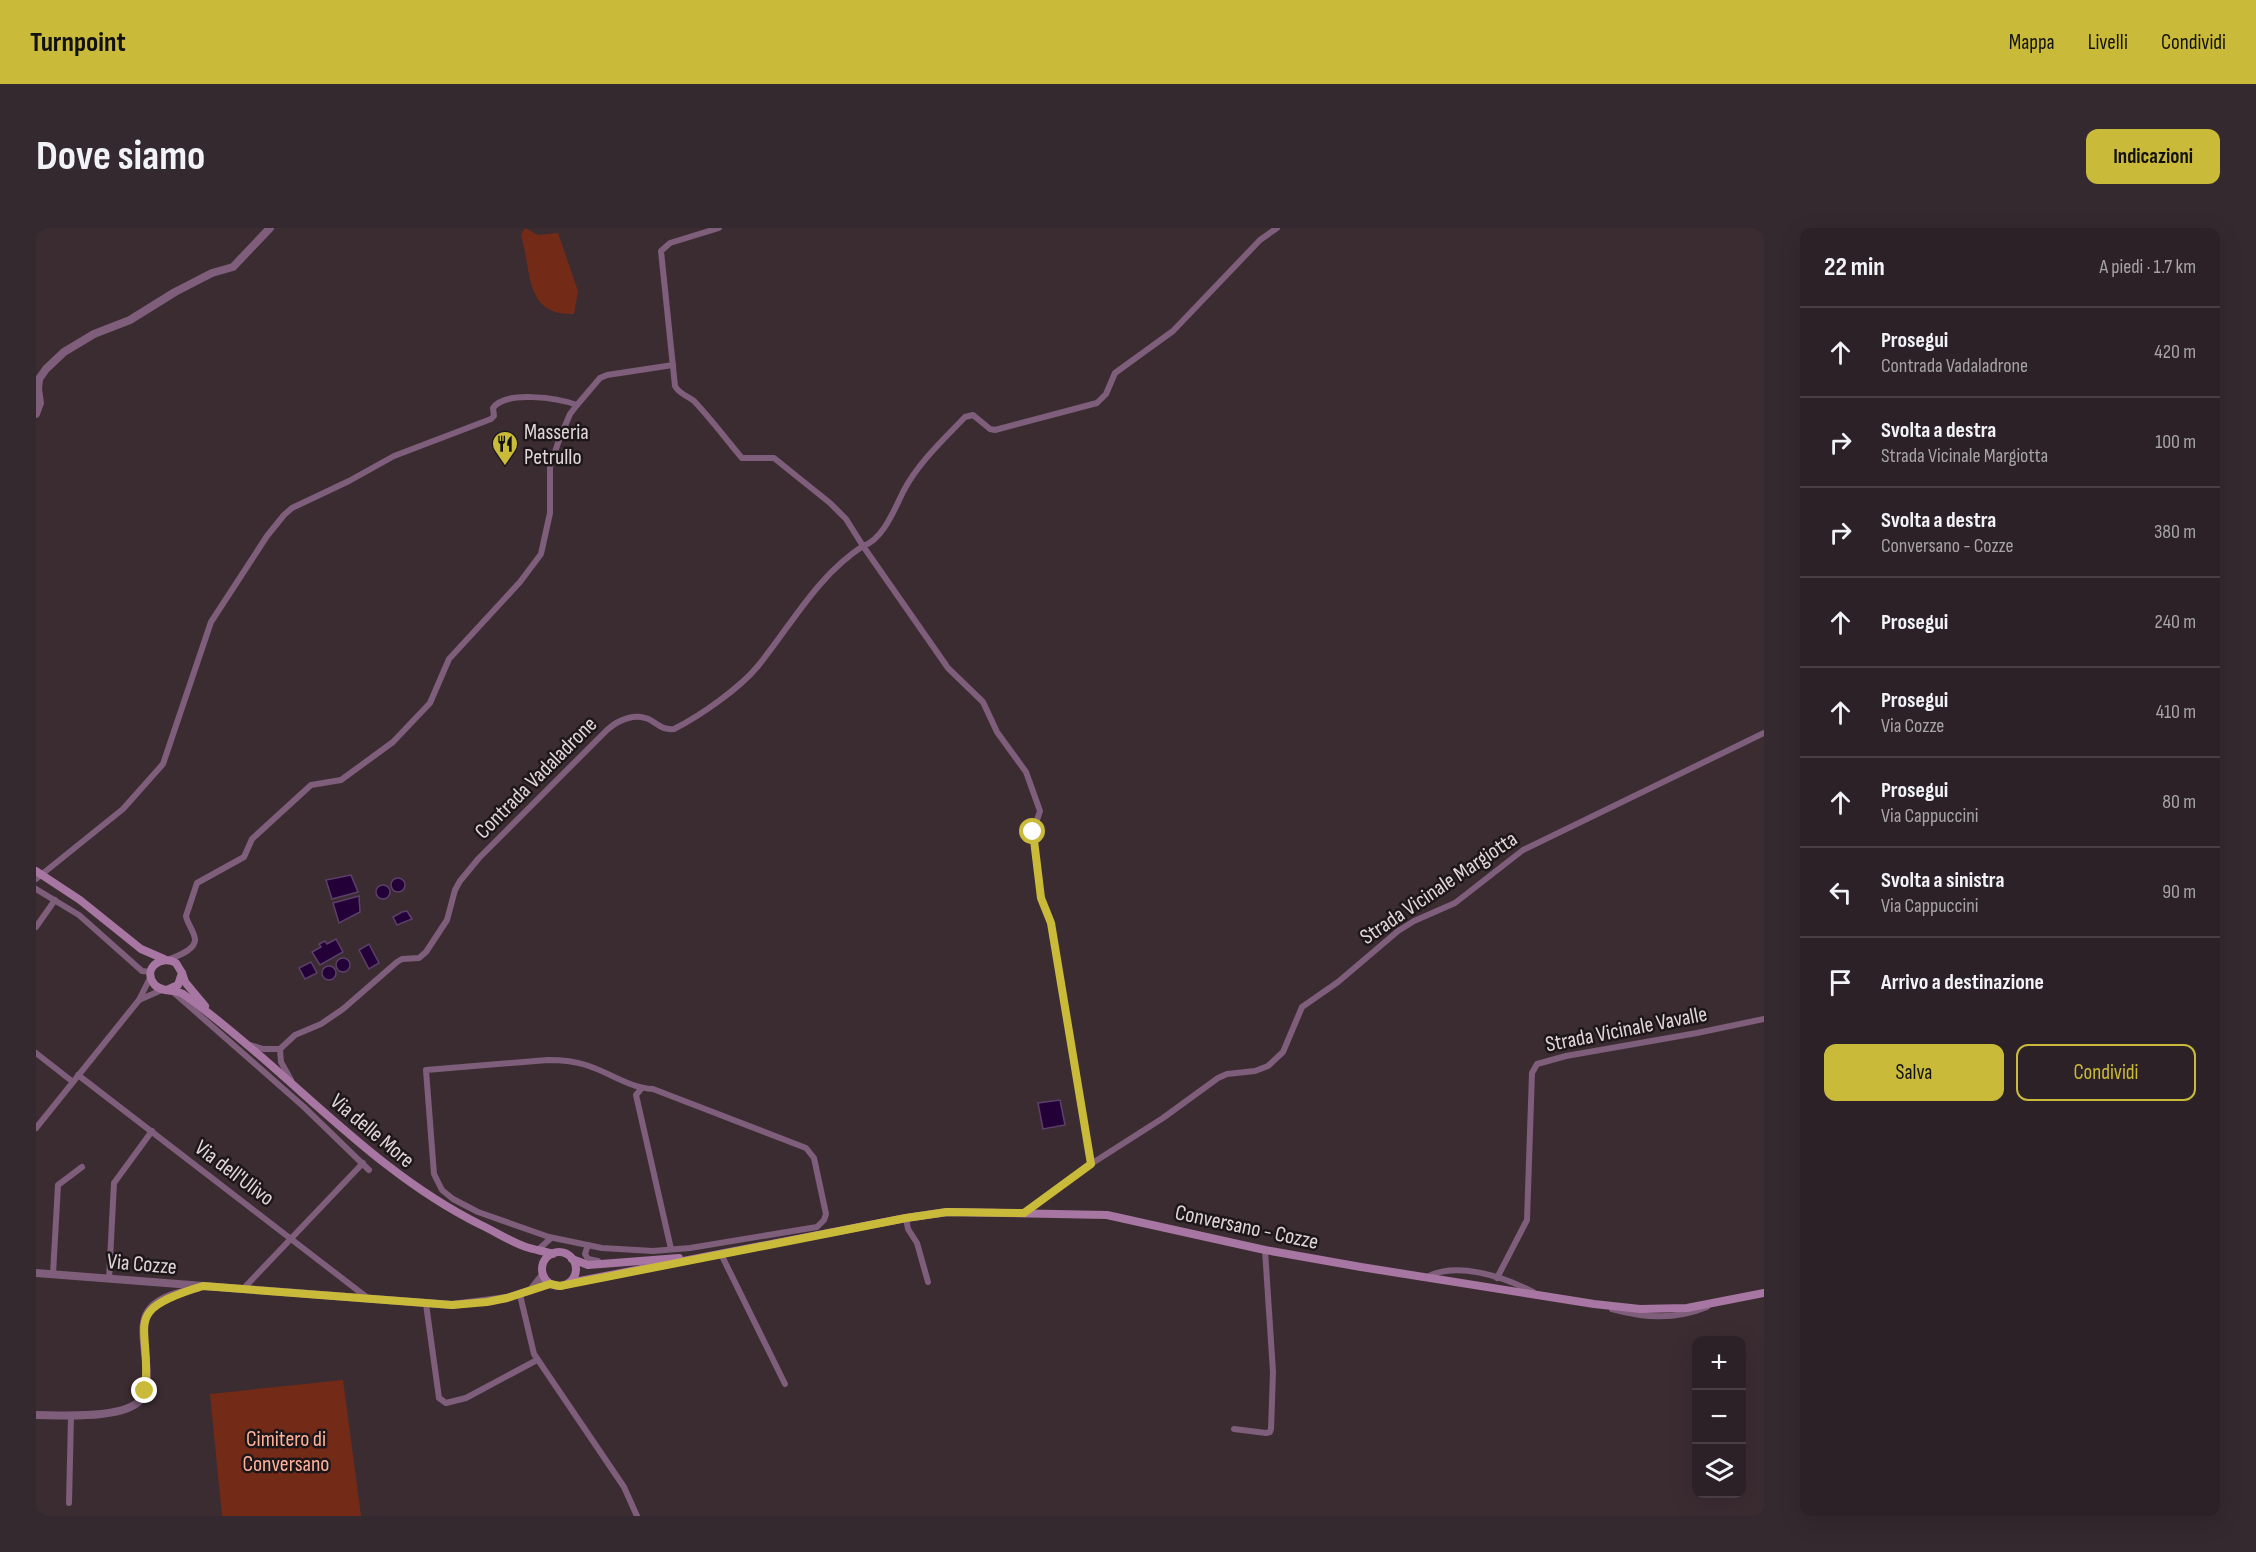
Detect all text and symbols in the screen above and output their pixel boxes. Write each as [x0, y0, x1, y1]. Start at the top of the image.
text: Turnpoint [30, 26, 126, 59]
text: Mappa [2009, 30, 2055, 55]
text: Livelli [2088, 30, 2128, 55]
text: Condividi [2161, 30, 2226, 55]
button: Indicazioni [2086, 129, 2220, 184]
text: Dove siamo [36, 131, 205, 182]
text: 22 min [1824, 252, 1885, 283]
text: A piedi · 1.7 km [2099, 255, 2196, 279]
text: Prosegui [1881, 327, 1948, 354]
icon: ahead [1824, 336, 1857, 369]
text: 420 m [2154, 340, 2196, 364]
text: Contrada Vadaladrone [1881, 354, 2028, 378]
text: Svolta a destra [1881, 417, 1996, 444]
place label: Masseria Petrullo [524, 419, 589, 471]
icon: right [1824, 426, 1857, 459]
restaurant icon: Masseria Petrullo [490, 429, 520, 467]
text: 100 m [2155, 430, 2196, 454]
text: Strada Vicinale Margiotta [1881, 444, 2048, 468]
text: Svolta a destra [1881, 507, 1996, 534]
icon: right [1824, 516, 1857, 549]
text: 380 m [2154, 520, 2196, 544]
text: Conversano - Cozze [1881, 534, 2014, 558]
icon: ahead [1824, 606, 1857, 639]
text: Prosegui [1881, 609, 1948, 636]
text: 240 m [2155, 610, 2196, 634]
text: Prosegui [1881, 687, 1948, 714]
icon: ahead [1824, 696, 1857, 729]
text: 410 m [2156, 700, 2196, 724]
street label: Contrada Vadaladrone [469, 711, 603, 845]
text: Via Cozze [1881, 714, 1944, 738]
text: Prosegui [1881, 777, 1948, 804]
icon: ahead [1824, 786, 1857, 819]
text: 80 m [2162, 790, 2196, 814]
text: Via Cappuccini [1881, 804, 1979, 828]
route start [1019, 818, 1045, 844]
street label: Strada Vicinale Margiotta [1355, 826, 1523, 951]
text: Svolta a sinistra [1881, 867, 2004, 894]
icon: left [1824, 876, 1857, 909]
text: 90 m [2162, 880, 2196, 904]
text: Via Cappuccini [1881, 894, 1979, 918]
icon: arrive [1824, 966, 1857, 999]
text: Arrivo a destinazione [1881, 969, 2044, 996]
street label: Strada Vicinale Vavalle [1543, 1001, 1709, 1058]
button: Salva [1824, 1044, 2004, 1101]
button: Condividi [2016, 1044, 2196, 1101]
street label: Via delle More [324, 1088, 420, 1174]
street label: Via dell'Ulivo [189, 1135, 279, 1212]
street label: Conversano - Cozze [1173, 1199, 1321, 1256]
street label: Via Cozze [106, 1248, 178, 1281]
map controls [1692, 1336, 1746, 1498]
button: + [1692, 1336, 1746, 1390]
route end [131, 1377, 157, 1403]
button: − [1692, 1390, 1746, 1444]
park label: Cimitero di Conversano [243, 1426, 329, 1478]
button: layers [1692, 1444, 1746, 1498]

